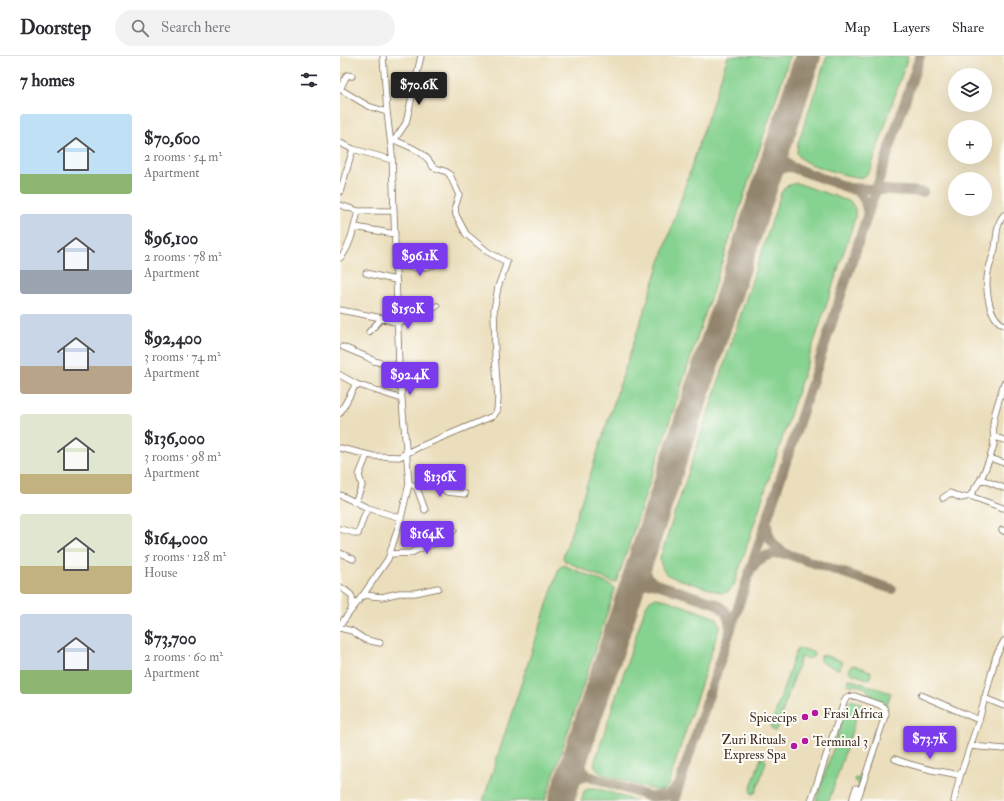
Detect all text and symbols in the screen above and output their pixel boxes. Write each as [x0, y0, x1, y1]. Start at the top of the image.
search box [115, 10, 395, 46]
text: Doorstep [20, 16, 91, 40]
icon: search [129, 17, 151, 39]
text: Search here [161, 18, 230, 37]
text: Map [844, 19, 870, 36]
text: Layers [892, 19, 930, 36]
text: Share [952, 19, 984, 36]
map controls [948, 68, 992, 216]
button: layers [948, 68, 992, 112]
icon: filters [298, 69, 320, 91]
text: 7 homes [20, 70, 75, 91]
pin: $70.6K [386, 72, 452, 106]
text: $70.6K [400, 77, 438, 93]
button: + [948, 120, 992, 164]
text: $70,600 [144, 128, 200, 149]
icon: home [52, 130, 100, 178]
text: 2 rooms · 54 m² [144, 149, 222, 165]
text: Apartment [144, 165, 200, 181]
button: − [948, 172, 992, 216]
text: $96,100 [144, 228, 198, 249]
icon: home [52, 230, 100, 278]
pin: $96.1K [387, 243, 453, 277]
text: $96.1K [402, 248, 438, 264]
text: 2 rooms · 78 m² [144, 249, 222, 265]
text: Apartment [144, 265, 200, 281]
pin: $150K [380, 296, 436, 330]
text: $150K [391, 301, 425, 317]
text: $92,400 [144, 328, 202, 349]
icon: home [52, 330, 100, 378]
text: 3 rooms · 74 m² [144, 349, 221, 365]
pin: $92.4K [377, 362, 443, 396]
text: Apartment [144, 365, 200, 381]
text: $92.4K [390, 367, 430, 383]
text: $136,000 [144, 428, 205, 449]
icon: home [52, 430, 100, 478]
text: 3 rooms · 98 m² [144, 449, 221, 465]
pin: $136K [412, 464, 468, 498]
text: Apartment [144, 465, 200, 481]
text: $136K [424, 469, 456, 485]
pin: $164K [399, 521, 455, 555]
text: $164K [410, 526, 444, 542]
text: $164,000 [144, 528, 208, 549]
icon: home [52, 530, 100, 578]
text: 5 rooms · 128 m² [144, 549, 226, 565]
text: House [144, 565, 177, 581]
text: $73,700 [144, 628, 197, 649]
icon: home [52, 630, 100, 678]
text: 2 rooms · 60 m² [144, 649, 223, 665]
text: Apartment [144, 665, 200, 681]
place label: Frasi Africa [823, 706, 884, 722]
marker: Frasi Africa [810, 708, 820, 718]
place label: Spicecips [749, 710, 798, 727]
marker: Spicecips [800, 712, 810, 722]
pin: $73.7K [897, 726, 963, 760]
text: $73.7K [912, 731, 948, 747]
place label: Zuri Rituals Express Spa [722, 732, 787, 764]
place label: Terminal 3 [813, 734, 868, 750]
marker: Terminal 3 [800, 736, 810, 746]
marker: Zuri Rituals Express Spa [789, 741, 799, 751]

